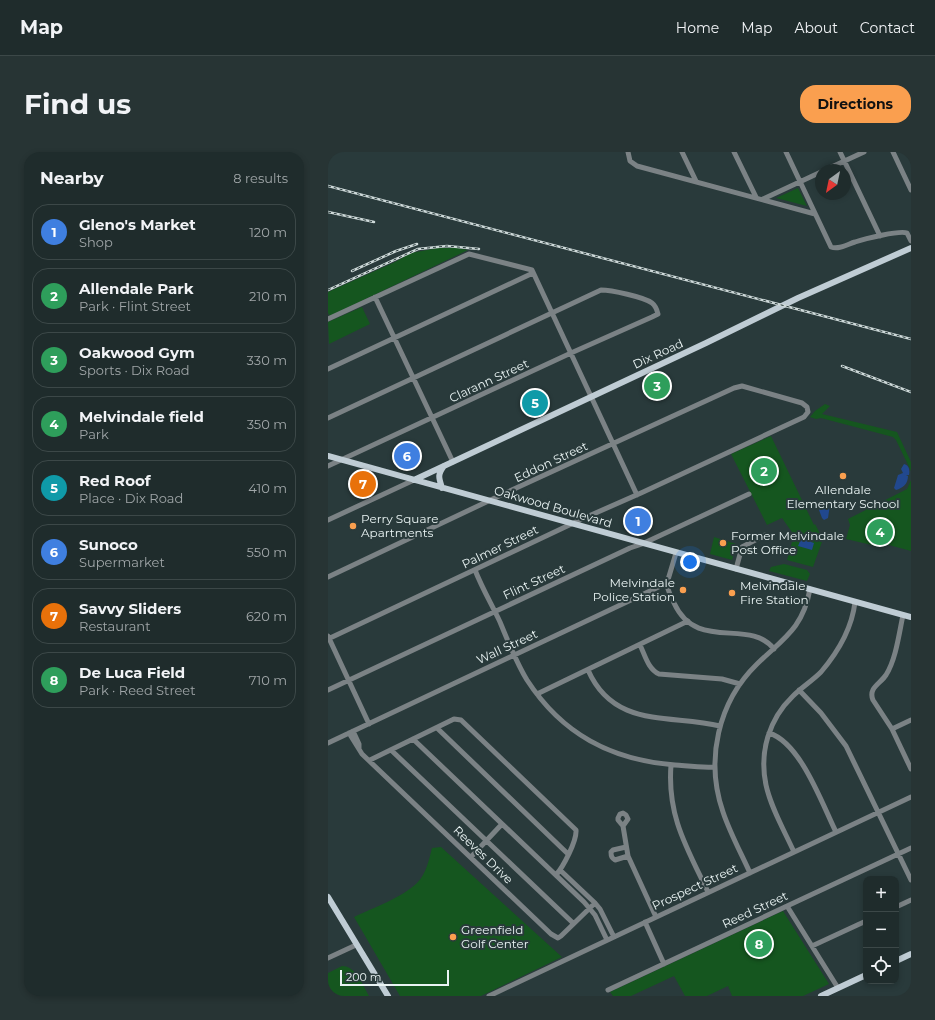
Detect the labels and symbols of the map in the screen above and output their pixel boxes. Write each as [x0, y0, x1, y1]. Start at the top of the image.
north arrow [815, 164, 851, 200]
street label: Dix Road [630, 335, 685, 372]
street label: Clarann Street [447, 356, 531, 405]
pin: 3 [644, 371, 670, 401]
pin: 5 [522, 388, 548, 418]
street label: Eddon Street [512, 438, 590, 485]
pin: 6 [394, 441, 420, 471]
pin: 2 [751, 456, 777, 486]
pin: 7 [350, 469, 376, 499]
marker: Allendale Elementary School [838, 471, 848, 481]
place label: Allendale Elementary School [786, 482, 900, 511]
street label: Oakwood Boulevard [493, 483, 614, 531]
pin: 1 [625, 506, 651, 536]
place label: Perry Square Apartments [361, 511, 438, 540]
pin: 4 [867, 517, 893, 547]
marker: Perry Square Apartments [348, 521, 358, 531]
street label: Palmer Street [459, 522, 540, 571]
place label: Former Melvindale Post Office [731, 528, 844, 557]
marker: Former Melvindale Post Office [718, 538, 728, 548]
your location [680, 552, 700, 572]
street label: Flint Street [500, 561, 567, 602]
place label: Melvindale Police Station [593, 575, 675, 604]
place label: Melvindale Fire Station [740, 578, 809, 607]
marker: Melvindale Police Station [678, 585, 688, 595]
marker: Melvindale Fire Station [727, 588, 737, 598]
street label: Wall Street [474, 626, 540, 667]
street label: Reeves Drive [450, 822, 516, 887]
street label: Prospect Street [650, 860, 740, 913]
street label: Reed Street [720, 888, 790, 931]
place label: Greenfield Golf Center [461, 922, 529, 951]
pin: 8 [746, 929, 772, 959]
marker: Greenfield Golf Center [448, 932, 458, 942]
scale bar [340, 968, 449, 987]

